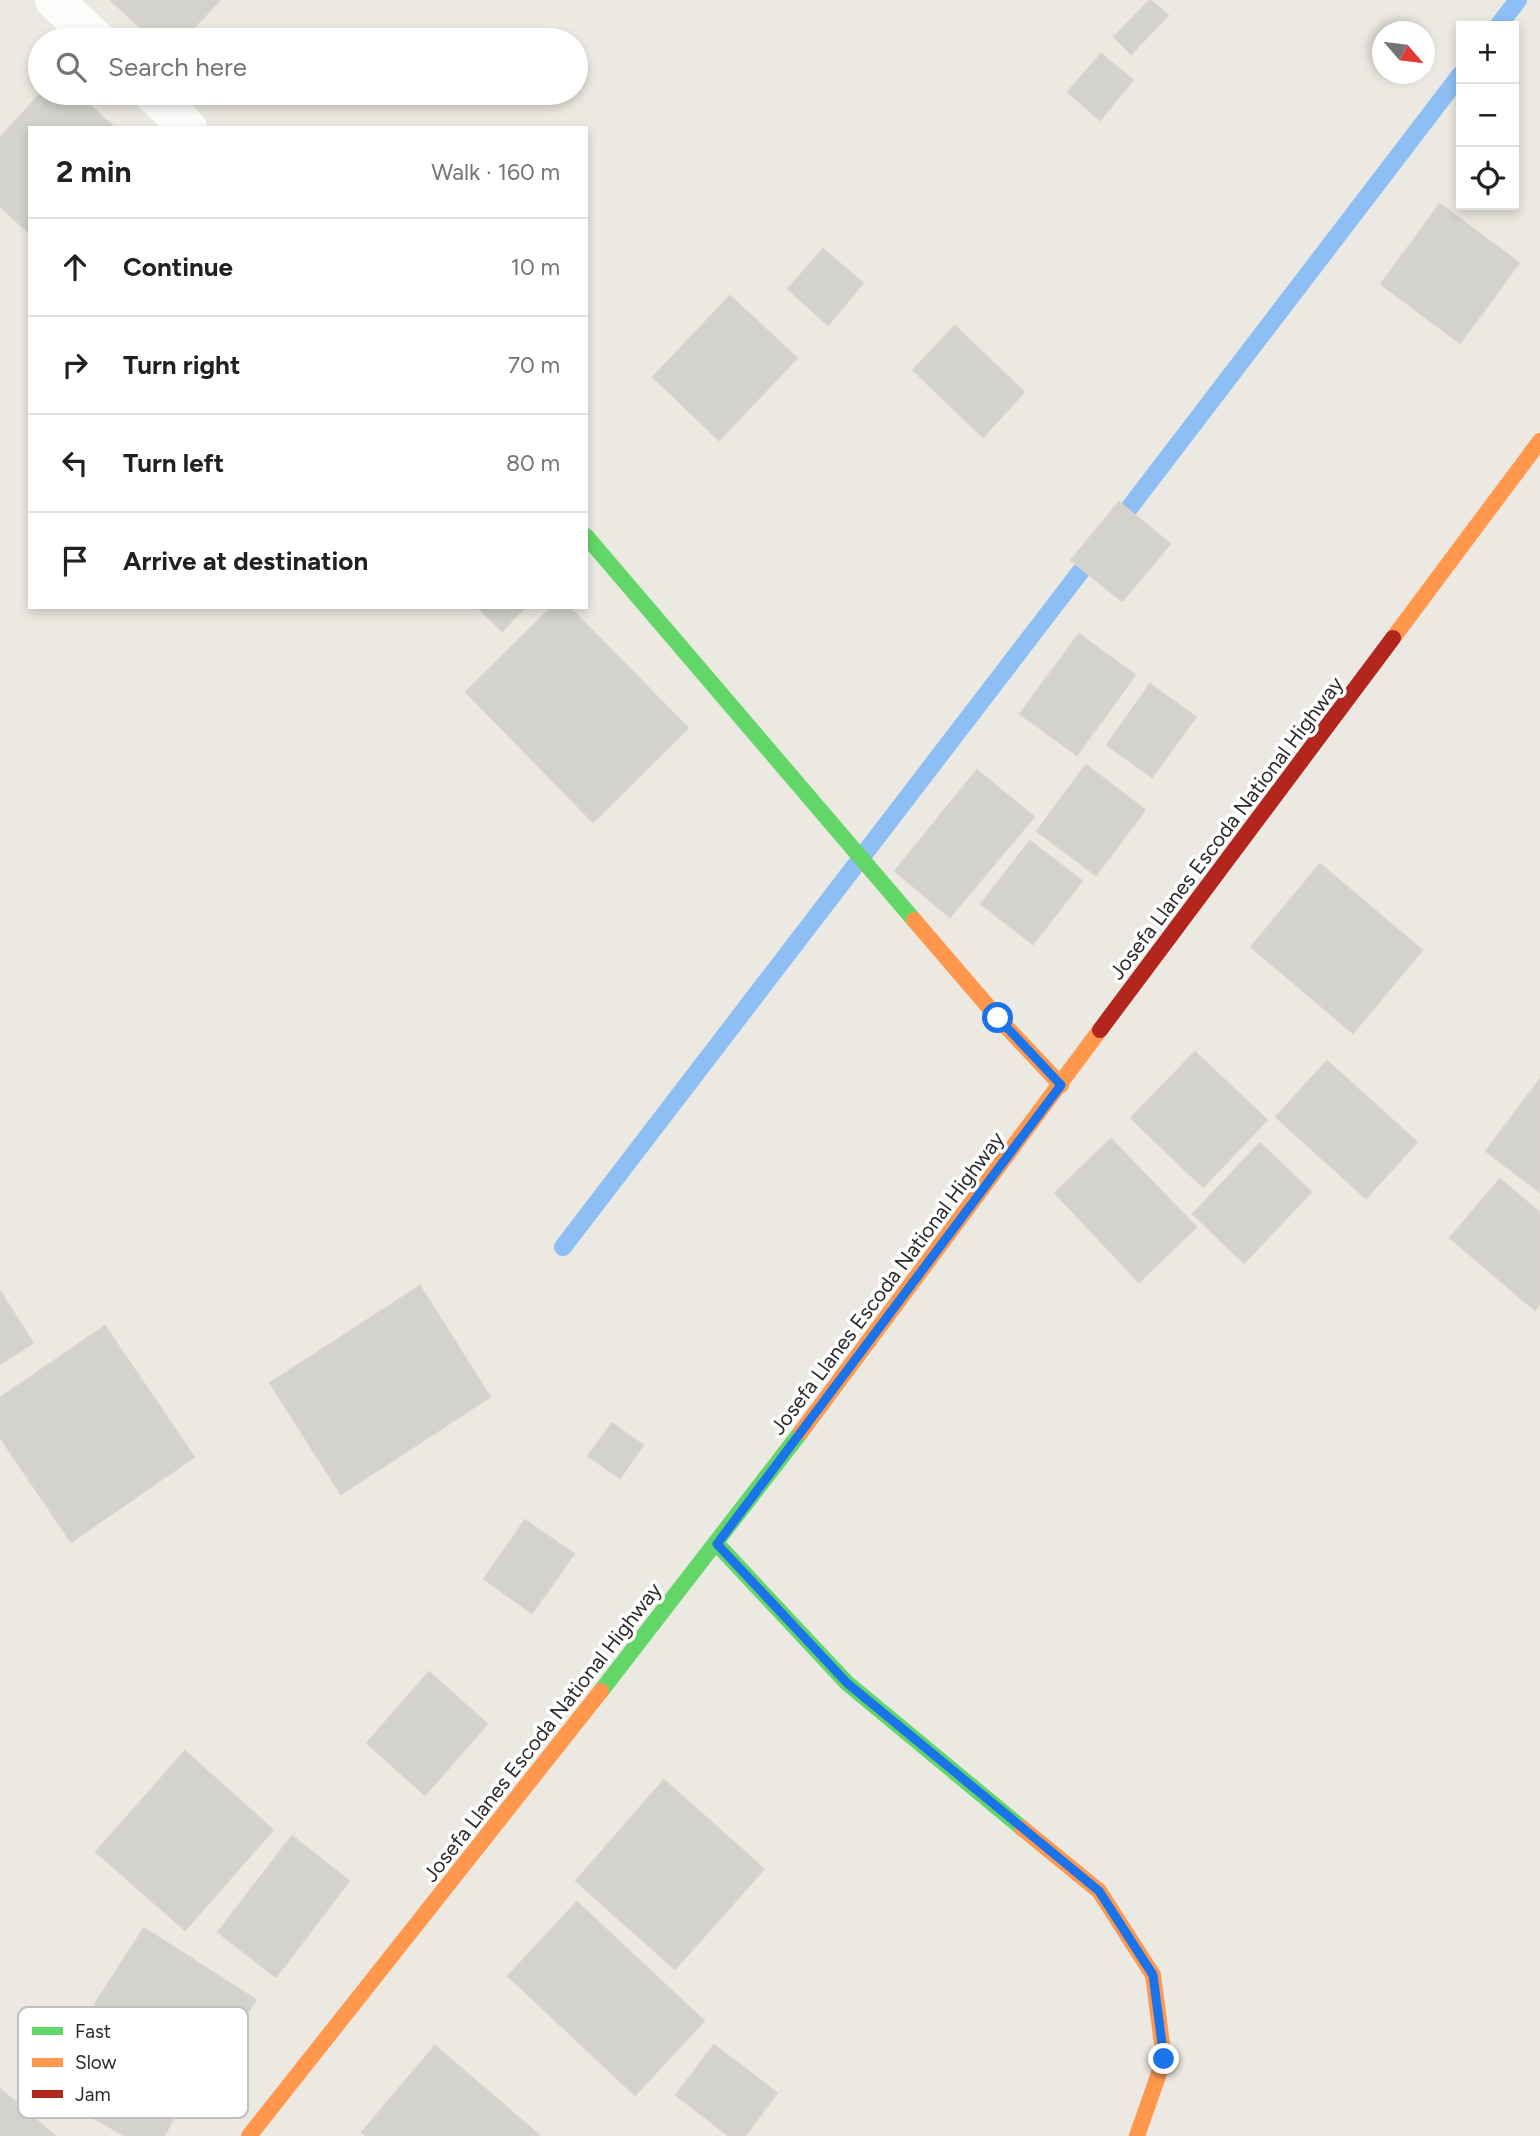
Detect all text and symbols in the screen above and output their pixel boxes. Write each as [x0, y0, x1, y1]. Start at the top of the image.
north arrow [1372, 21, 1435, 84]
map controls [1456, 21, 1519, 210]
button: + [1456, 21, 1519, 84]
search box [28, 28, 588, 105]
icon: search [52, 48, 90, 86]
text: Search here [108, 51, 247, 83]
button: − [1456, 84, 1519, 147]
button: locate [1456, 147, 1519, 210]
text: 2 min [56, 153, 132, 190]
text: Walk · 160 m [431, 158, 560, 186]
icon: ahead [56, 248, 94, 286]
text: Continue [123, 251, 233, 283]
text: 10 m [511, 253, 560, 281]
icon: right [56, 346, 94, 384]
text: Turn right [123, 349, 240, 381]
text: 70 m [508, 351, 560, 379]
icon: left [56, 444, 94, 482]
text: Turn left [123, 447, 224, 479]
text: 80 m [506, 449, 560, 477]
icon: arrive [56, 542, 94, 580]
text: Arrive at destination [123, 545, 368, 577]
street label: Josefa Llanes Escoda National Highway [1104, 672, 1348, 984]
route start [982, 1002, 1013, 1033]
street label: Josefa Llanes Escoda National Highway [765, 1127, 1009, 1439]
street label: Josefa Llanes Escoda National Highway [417, 1577, 667, 1887]
legend [18, 2007, 248, 2118]
text: Fast [75, 2020, 111, 2043]
route end [1148, 2043, 1179, 2074]
text: Slow [75, 2051, 117, 2074]
text: Jam [75, 2083, 111, 2106]

